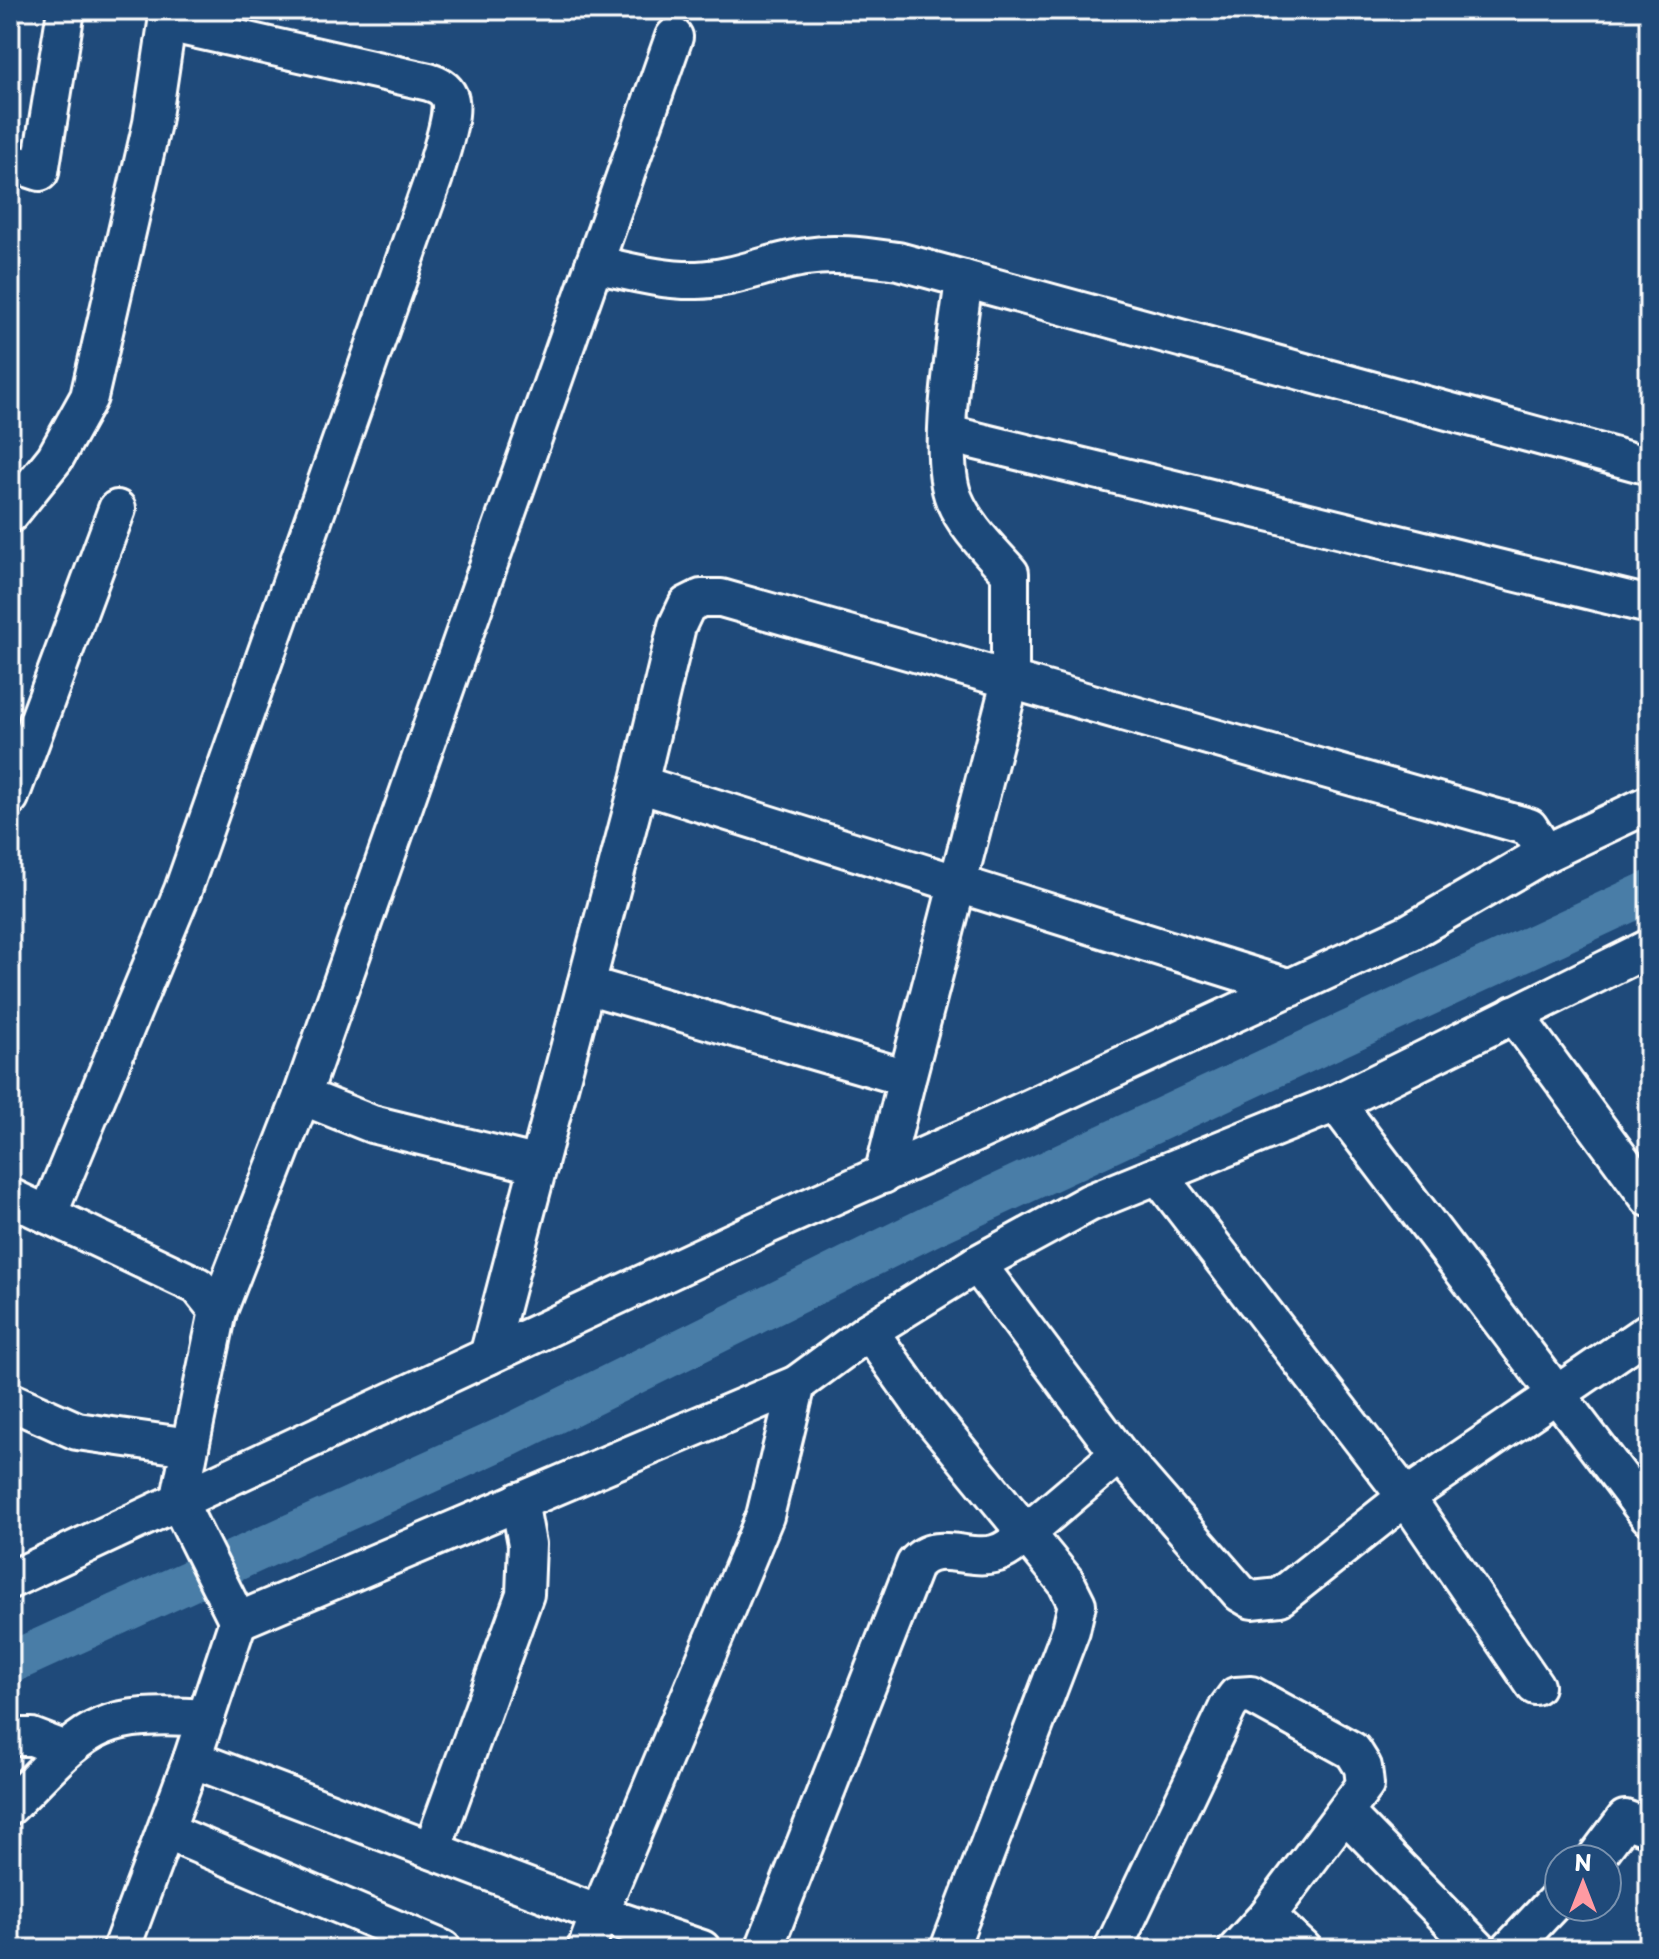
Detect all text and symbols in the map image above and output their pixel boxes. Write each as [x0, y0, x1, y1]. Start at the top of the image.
north arrow [1543, 1843, 1623, 1923]
text: N [1574, 1845, 1592, 1878]

